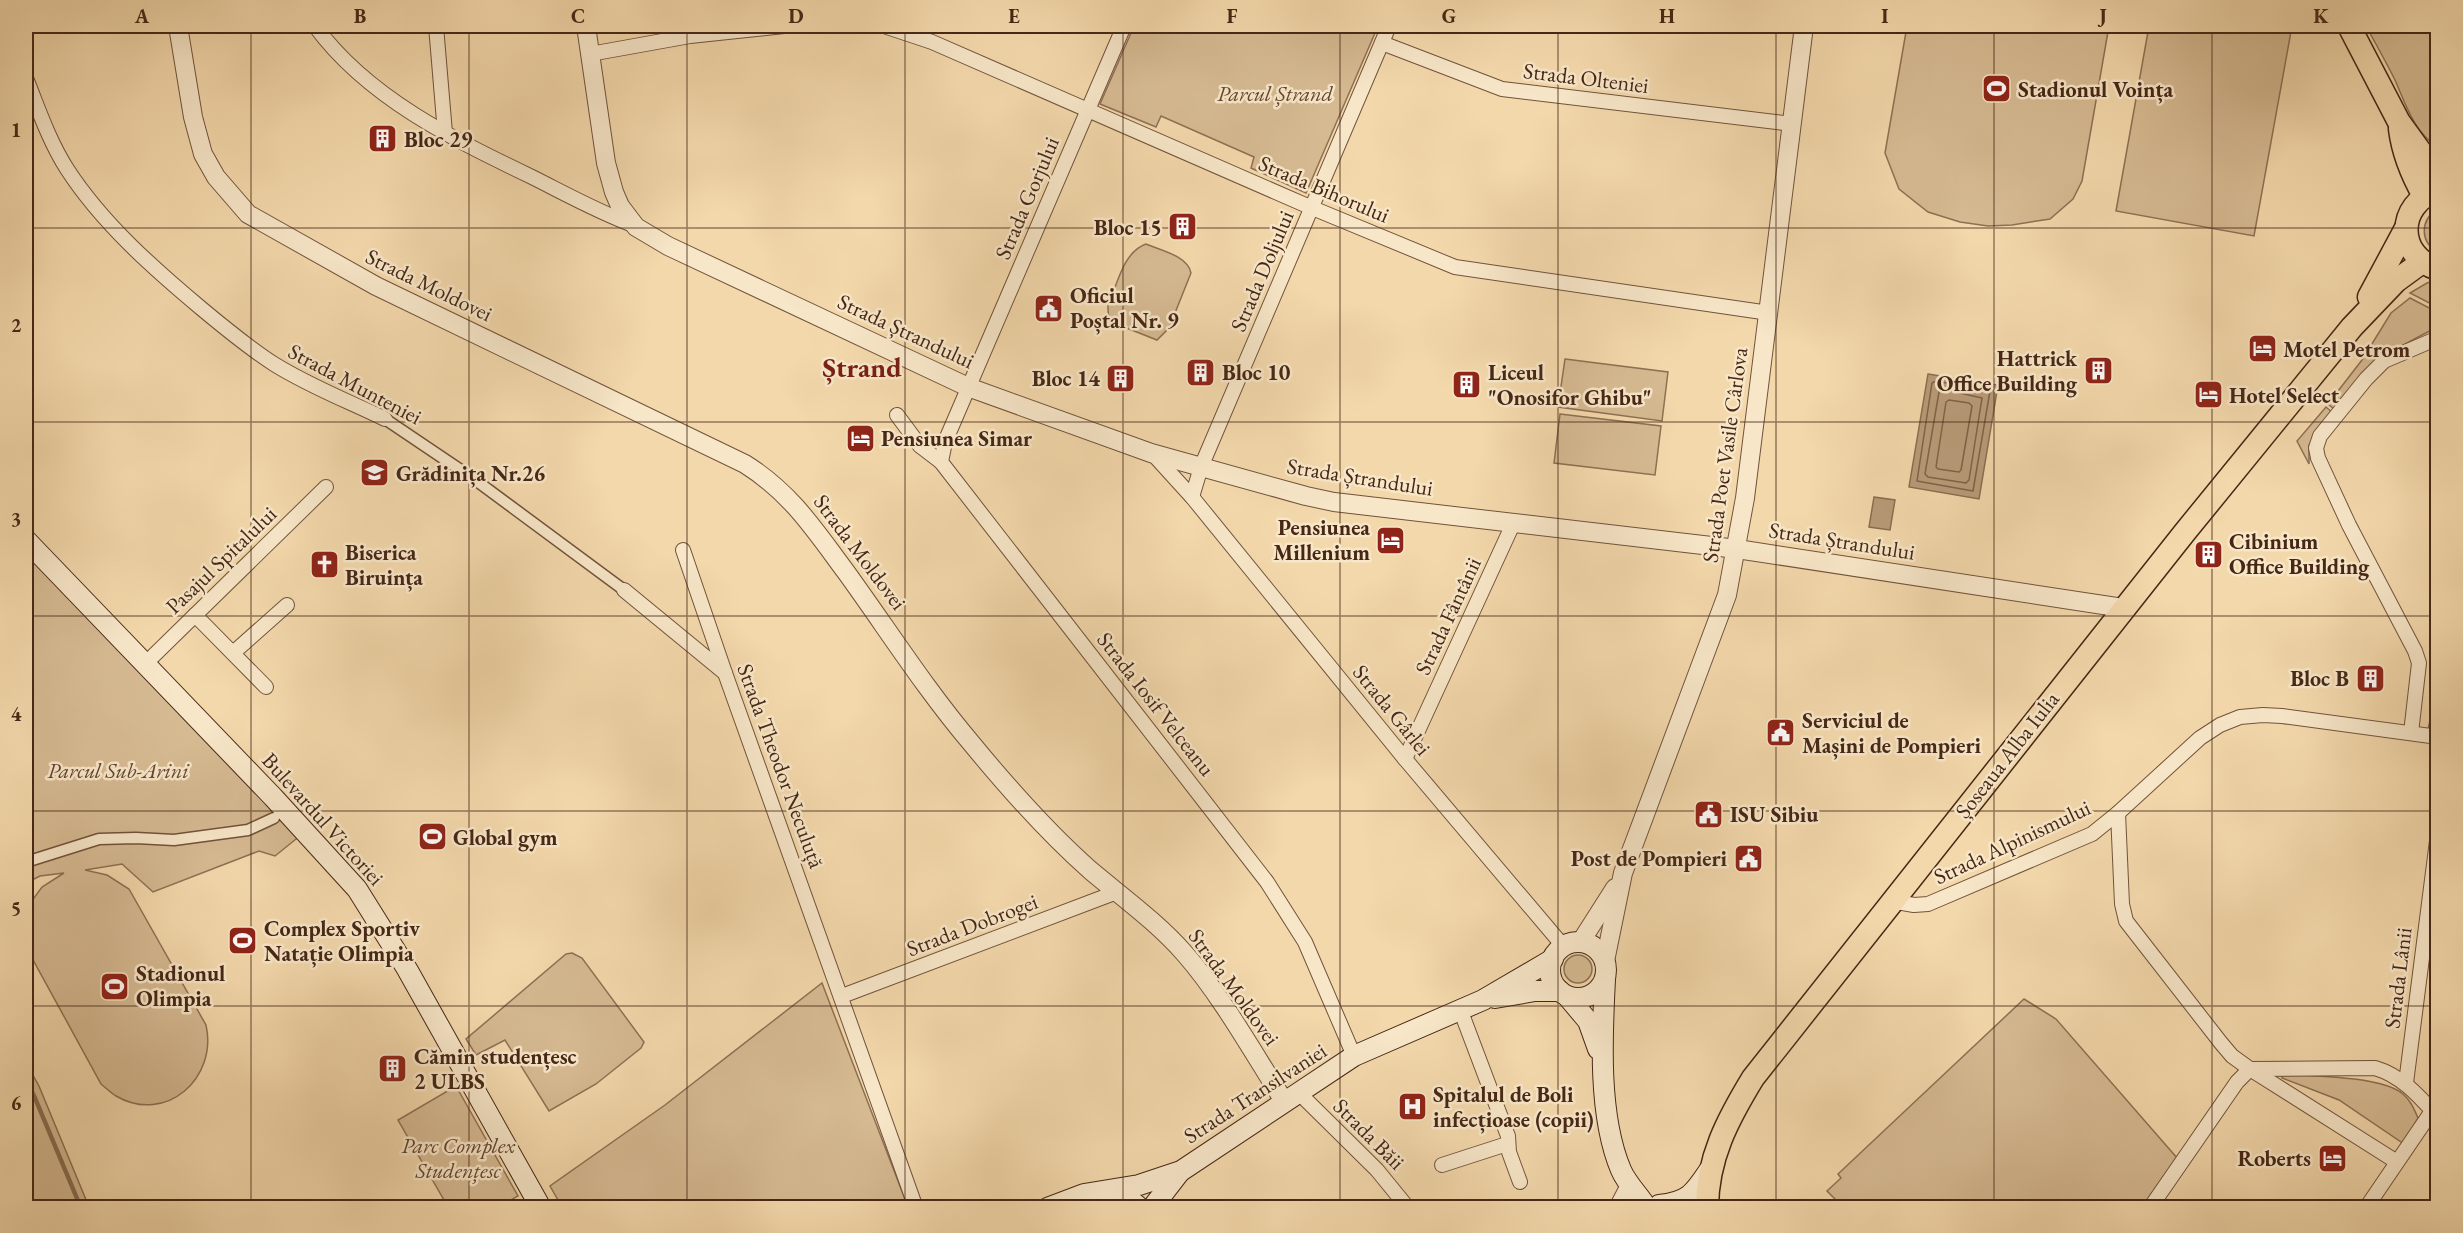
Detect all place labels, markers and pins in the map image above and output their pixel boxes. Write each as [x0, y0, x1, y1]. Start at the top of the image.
sports icon: Stadionul Voința [1981, 73, 2013, 105]
place label: Stadionul Voința [2018, 75, 2173, 104]
building icon: Bloc 29 [367, 123, 399, 155]
place label: Bloc 29 [404, 125, 473, 154]
building icon: Bloc 15 [1167, 211, 1199, 243]
place label: Bloc 15 [1094, 213, 1162, 242]
place label: Oficiul Poștal Nr. 9 [1070, 281, 1179, 335]
public building icon: Oficiul Poștal Nr. 9 [1033, 292, 1065, 324]
hotel icon: Motel Petrom [2246, 333, 2278, 365]
place label: Motel Petrom [2283, 335, 2411, 364]
place label: Hattrick Office Building [1937, 344, 2078, 398]
building icon: Hattrick Office Building [2082, 355, 2114, 387]
building icon: Bloc 10 [1185, 356, 1217, 388]
place label: Bloc 10 [1222, 358, 1291, 387]
place label: Liceul "Onosifor Ghibu" [1488, 358, 1652, 412]
building icon: Bloc 14 [1105, 362, 1137, 394]
place label: Bloc 14 [1032, 364, 1100, 393]
building icon: Liceul "Onosifor Ghibu" [1451, 369, 1483, 401]
hotel icon: Hotel Select [2192, 379, 2224, 411]
place label: Hotel Select [2229, 381, 2340, 410]
hotel icon: Pensiunea Simar [844, 422, 876, 454]
place label: Pensiunea Simar [881, 424, 1033, 453]
school or university icon: Grădinița Nr.26 [359, 457, 391, 489]
place label: Grădinița Nr.26 [396, 459, 545, 488]
place label: Pensiunea Millenium [1273, 513, 1370, 567]
hotel icon: Pensiunea Millenium [1375, 524, 1407, 556]
place label: Cibinium Office Building [2229, 527, 2370, 581]
place label: Biserica Biruința [345, 538, 423, 592]
building icon: Cibinium Office Building [2192, 538, 2224, 570]
church icon: Biserica Biruința [308, 549, 340, 581]
building icon: Bloc B [2354, 662, 2386, 694]
place label: Bloc B [2290, 664, 2349, 693]
place label: Serviciul de Mașini de Pompieri [1802, 706, 1982, 760]
public building icon: Serviciul de Mașini de Pompieri [1765, 717, 1797, 749]
public building icon: ISU Sibiu [1693, 798, 1725, 830]
place label: ISU Sibiu [1730, 800, 1818, 829]
sports icon: Global gym [416, 821, 448, 853]
place label: Global gym [453, 823, 558, 852]
public building icon: Post de Pompieri [1732, 842, 1764, 874]
place label: Post de Pompieri [1571, 844, 1728, 873]
place label: Complex Sportiv Natație Olimpia [264, 914, 420, 968]
sports icon: Complex Sportiv Natație Olimpia [227, 925, 259, 957]
place label: Stadionul Olimpia [136, 959, 225, 1013]
sports icon: Stadionul Olimpia [99, 970, 131, 1002]
place label: Cămin studențesc 2 ULBS [414, 1042, 577, 1096]
building icon: Cămin studențesc 2 ULBS [377, 1053, 409, 1085]
place label: Spitalul de Boli infecțioase (copii) [1433, 1080, 1594, 1134]
hospital icon: Spitalul de Boli infecțioase (copii) [1396, 1091, 1428, 1123]
hotel icon: Roberts [2316, 1142, 2348, 1174]
place label: Roberts [2237, 1144, 2311, 1173]

